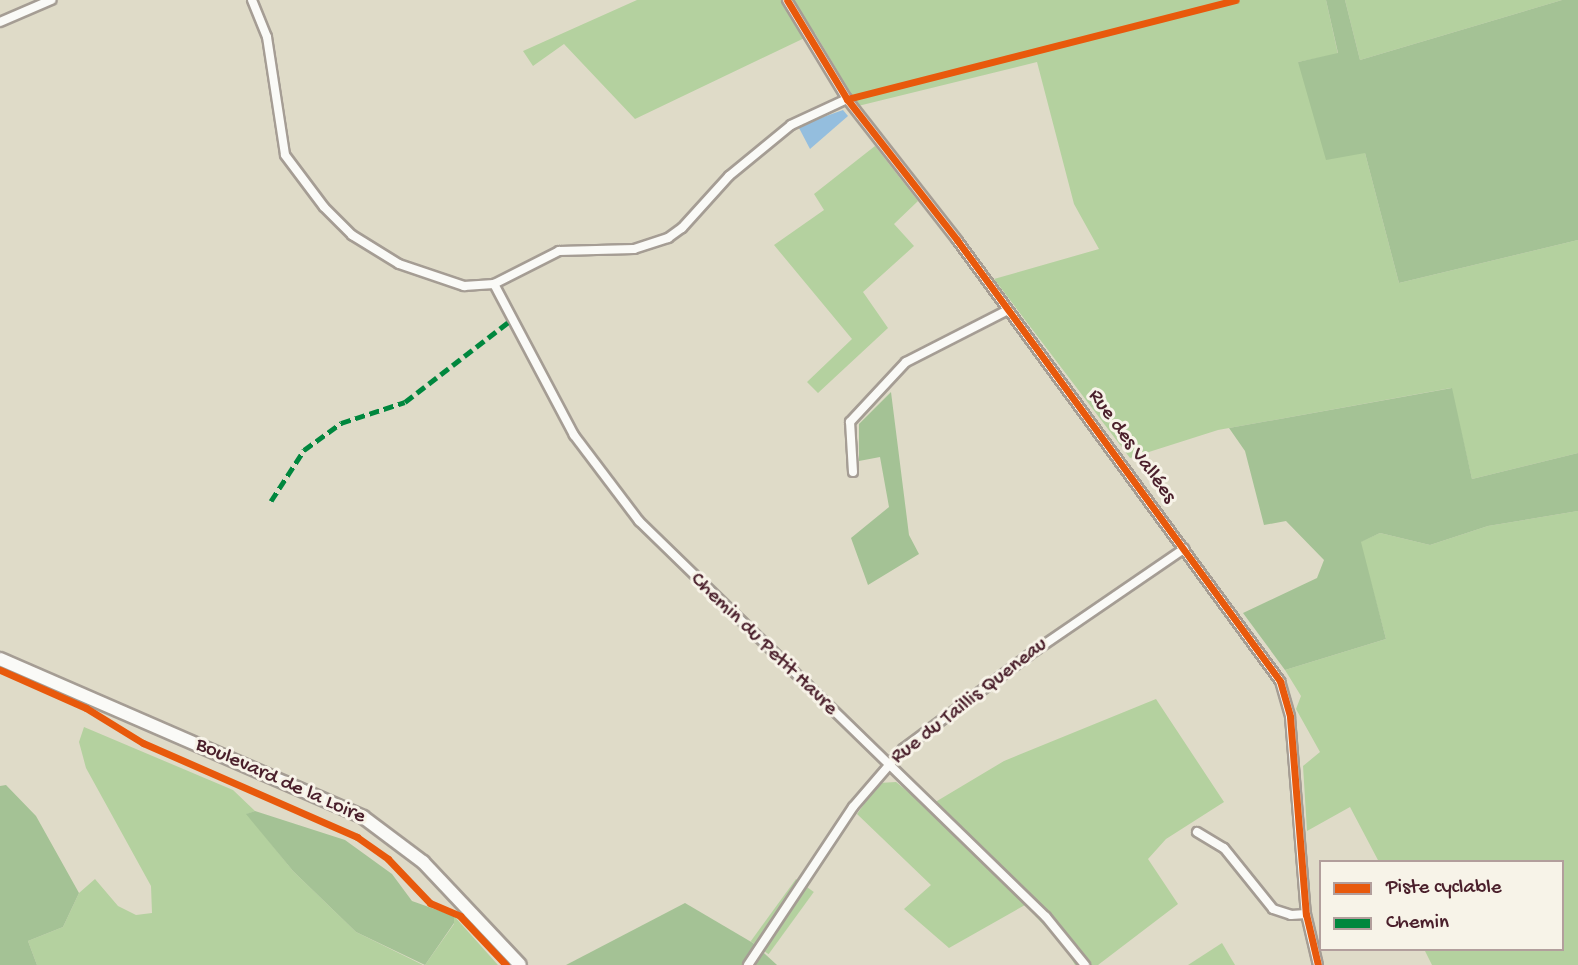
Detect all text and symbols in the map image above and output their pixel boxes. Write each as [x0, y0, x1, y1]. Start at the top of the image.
street label: Rue des Vallées [1081, 385, 1181, 509]
street label: Chemin du Petit Havre [684, 568, 842, 722]
street label: Rue du Taillis Queneau [887, 633, 1053, 771]
street label: Boulevard de la Loire [191, 733, 369, 831]
legend [1319, 860, 1564, 951]
text: Piste cyclable [1386, 876, 1502, 901]
text: Chemin [1386, 911, 1449, 936]

